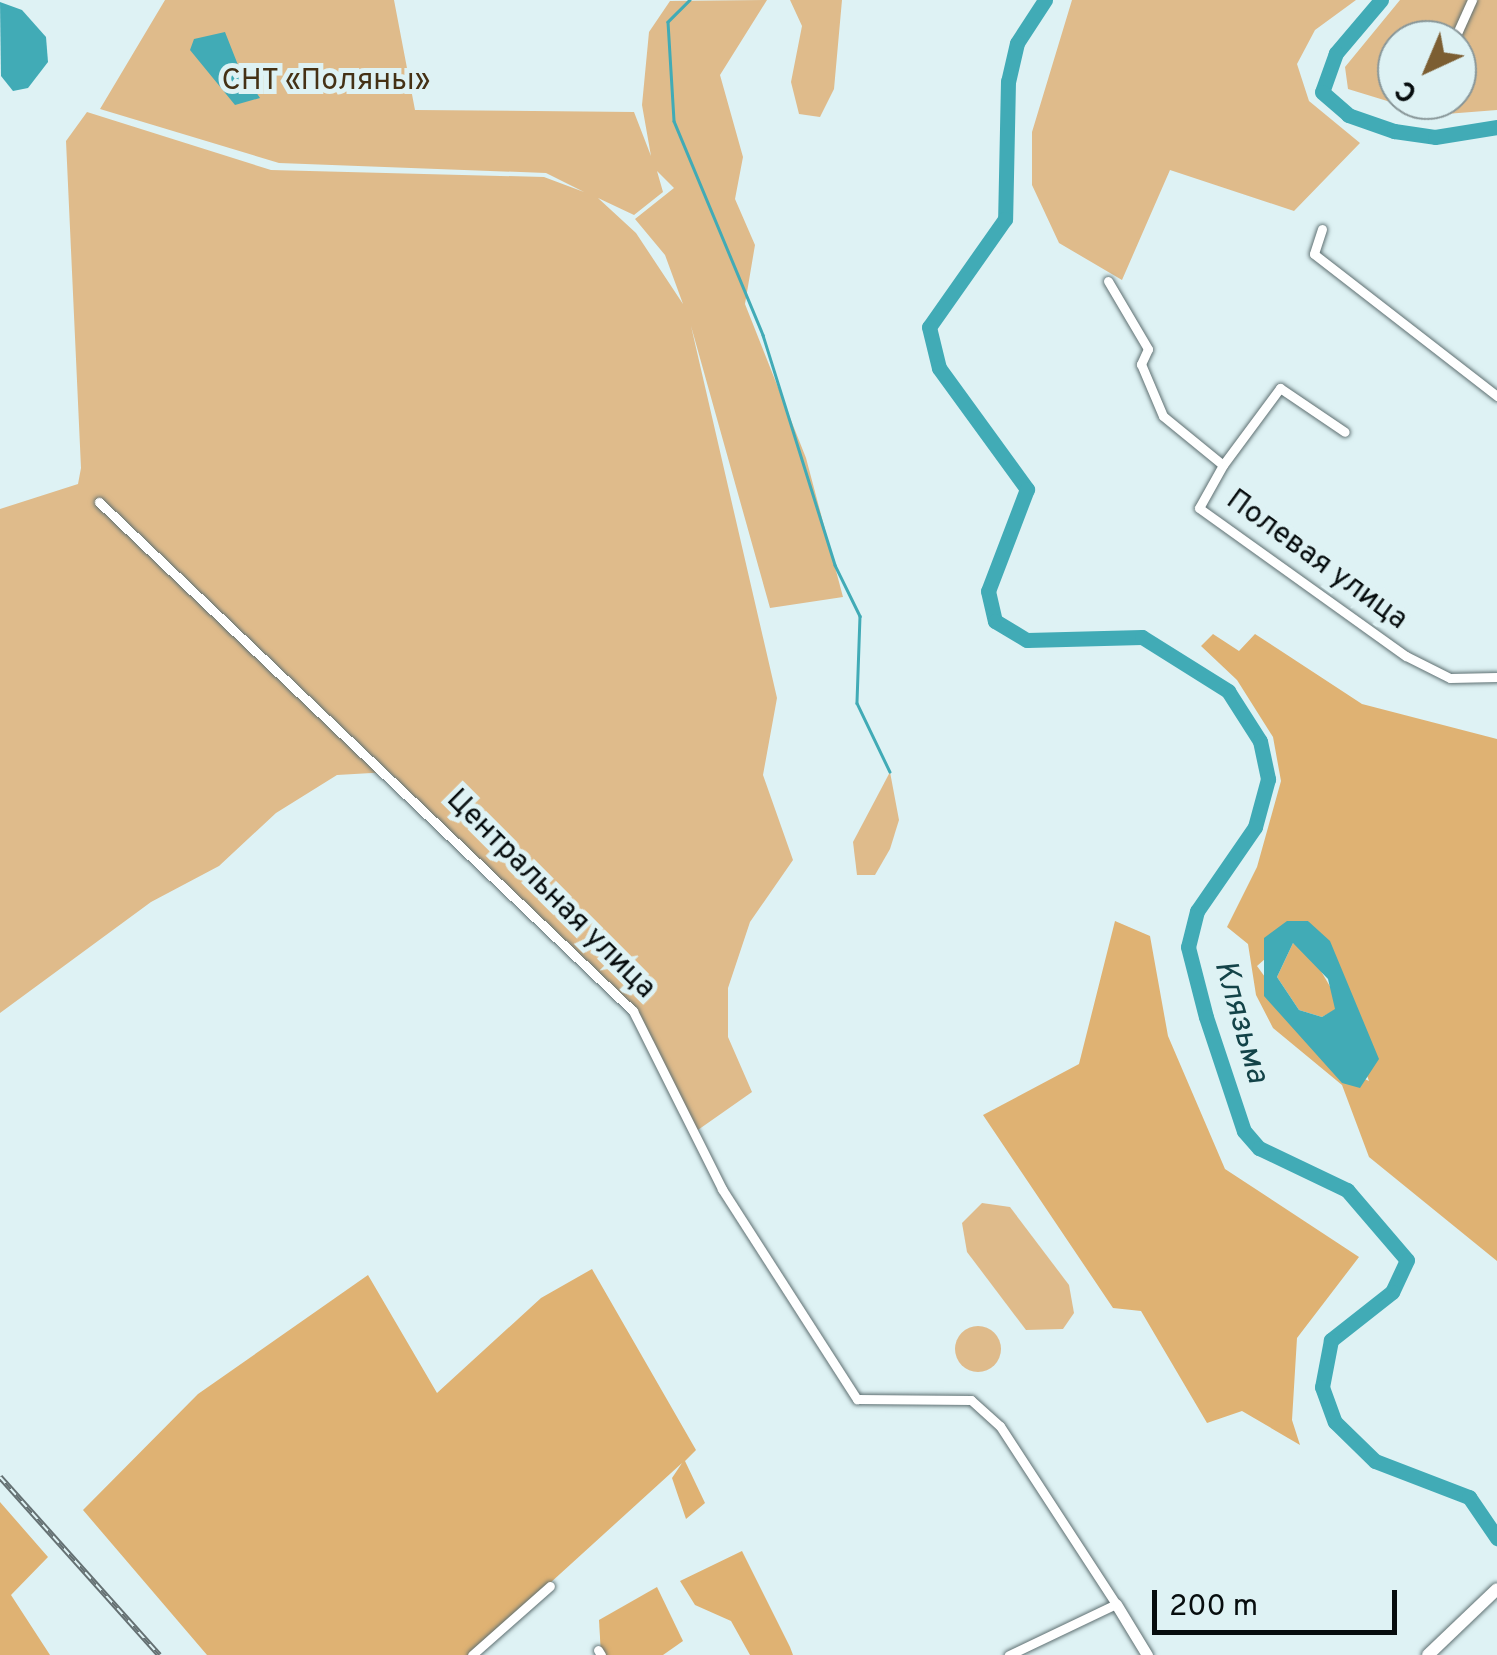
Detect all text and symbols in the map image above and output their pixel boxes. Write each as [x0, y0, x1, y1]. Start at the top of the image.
north arrow [1377, 20, 1477, 120]
park label: СНТ «Поляны» [221, 64, 431, 100]
text: С [1389, 71, 1426, 109]
street label: Полевая улица [1218, 483, 1414, 639]
street label: Центральная улица [438, 783, 662, 1007]
water label: Клязьма [1204, 956, 1276, 1088]
scale bar [1157, 1570, 1402, 1632]
text: 200 m [1169, 1589, 1258, 1626]

